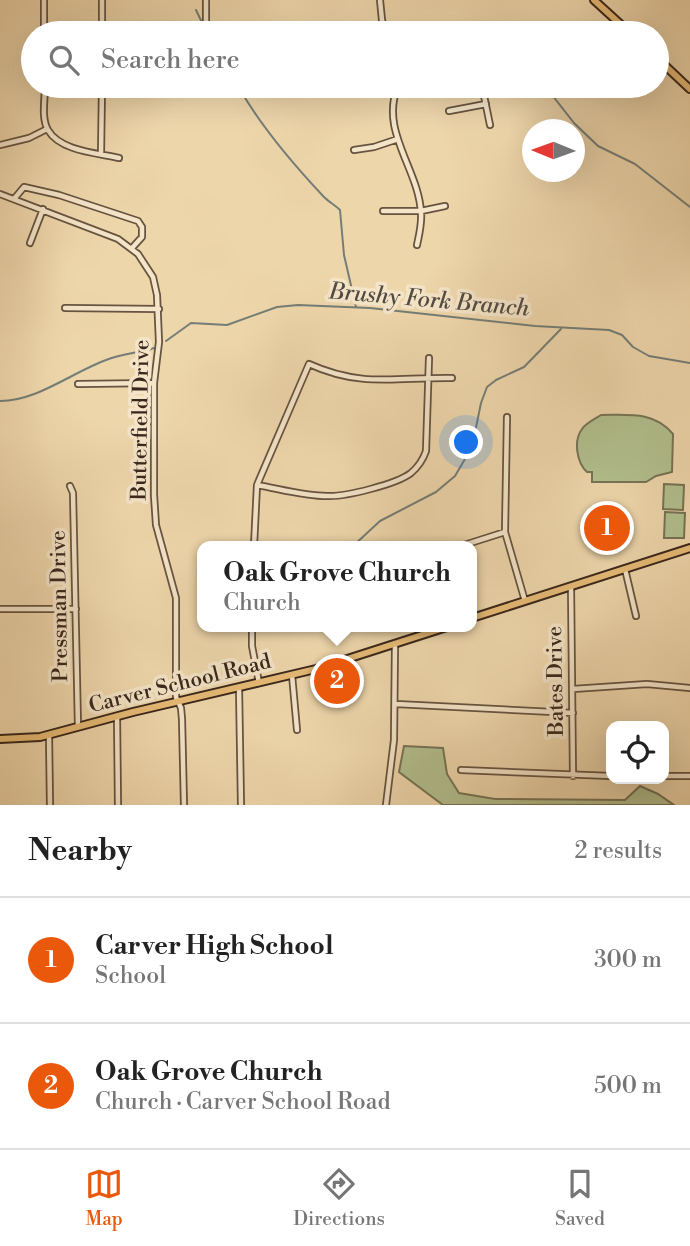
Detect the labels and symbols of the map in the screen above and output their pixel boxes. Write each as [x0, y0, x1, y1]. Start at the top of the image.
north arrow [522, 119, 585, 182]
water label: Brushy Fork Branch [327, 277, 531, 323]
street label: Butterfield Drive [127, 339, 155, 502]
your location [449, 425, 483, 459]
pin: 1 [584, 502, 630, 554]
street label: Pressman Drive [46, 530, 74, 682]
street label: Bates Drive [542, 626, 570, 737]
street label: Carver School Road [86, 649, 274, 719]
pin: 2 [314, 655, 360, 707]

